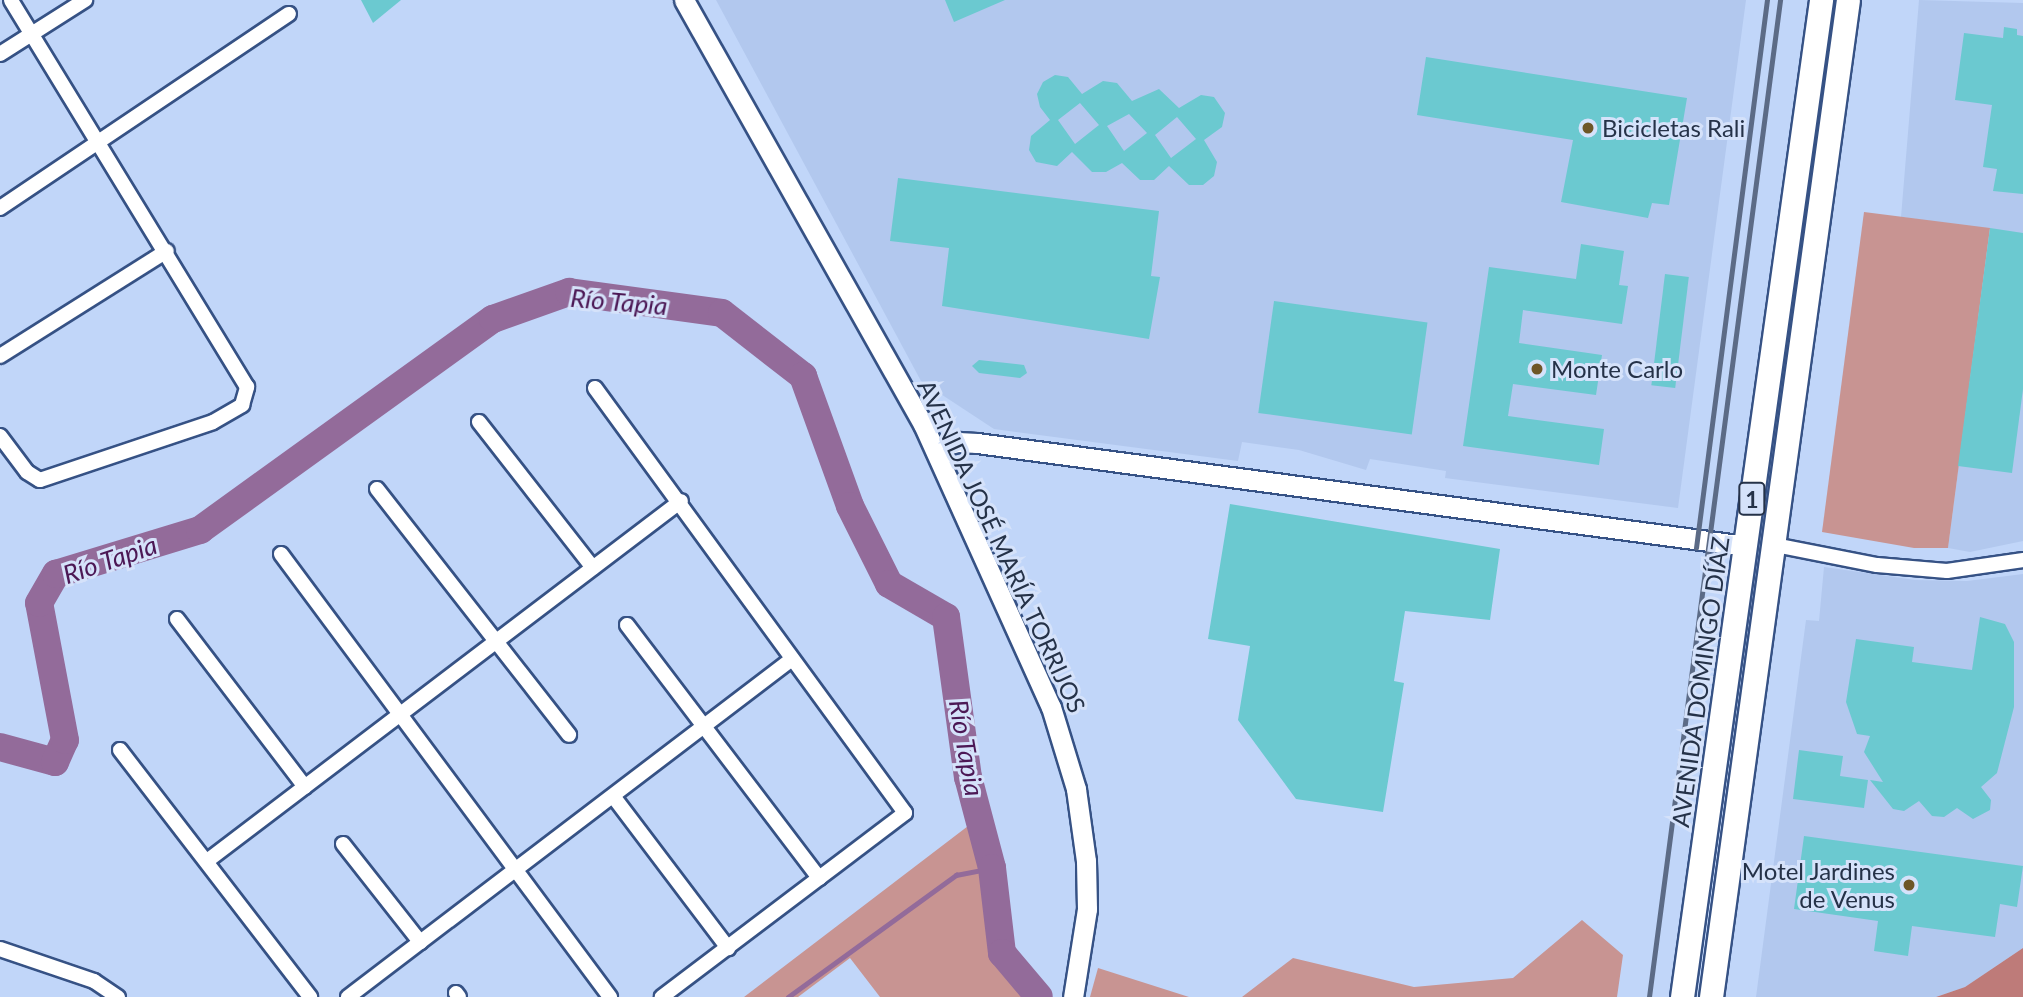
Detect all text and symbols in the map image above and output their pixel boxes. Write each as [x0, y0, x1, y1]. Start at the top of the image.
place label: Bicicletas Rali [1602, 114, 1745, 142]
marker: Bicicletas Rali [1580, 120, 1596, 136]
water label: Río Tapia [569, 282, 669, 322]
place label: Monte Carlo [1551, 355, 1683, 383]
marker: Monte Carlo [1529, 361, 1545, 377]
street label: AVENIDA JOSÉ MARÍA TORRIJOS [911, 374, 1093, 718]
road number: 1 [1738, 480, 1766, 519]
water label: Río Tapia [59, 529, 161, 591]
street label: AVENIDA DOMINGO DÍAZ [1665, 535, 1735, 829]
water label: Río Tapia [942, 697, 990, 799]
place label: Motel Jardines de Venus [1741, 857, 1895, 913]
marker: Motel Jardines de Venus [1901, 877, 1917, 893]

